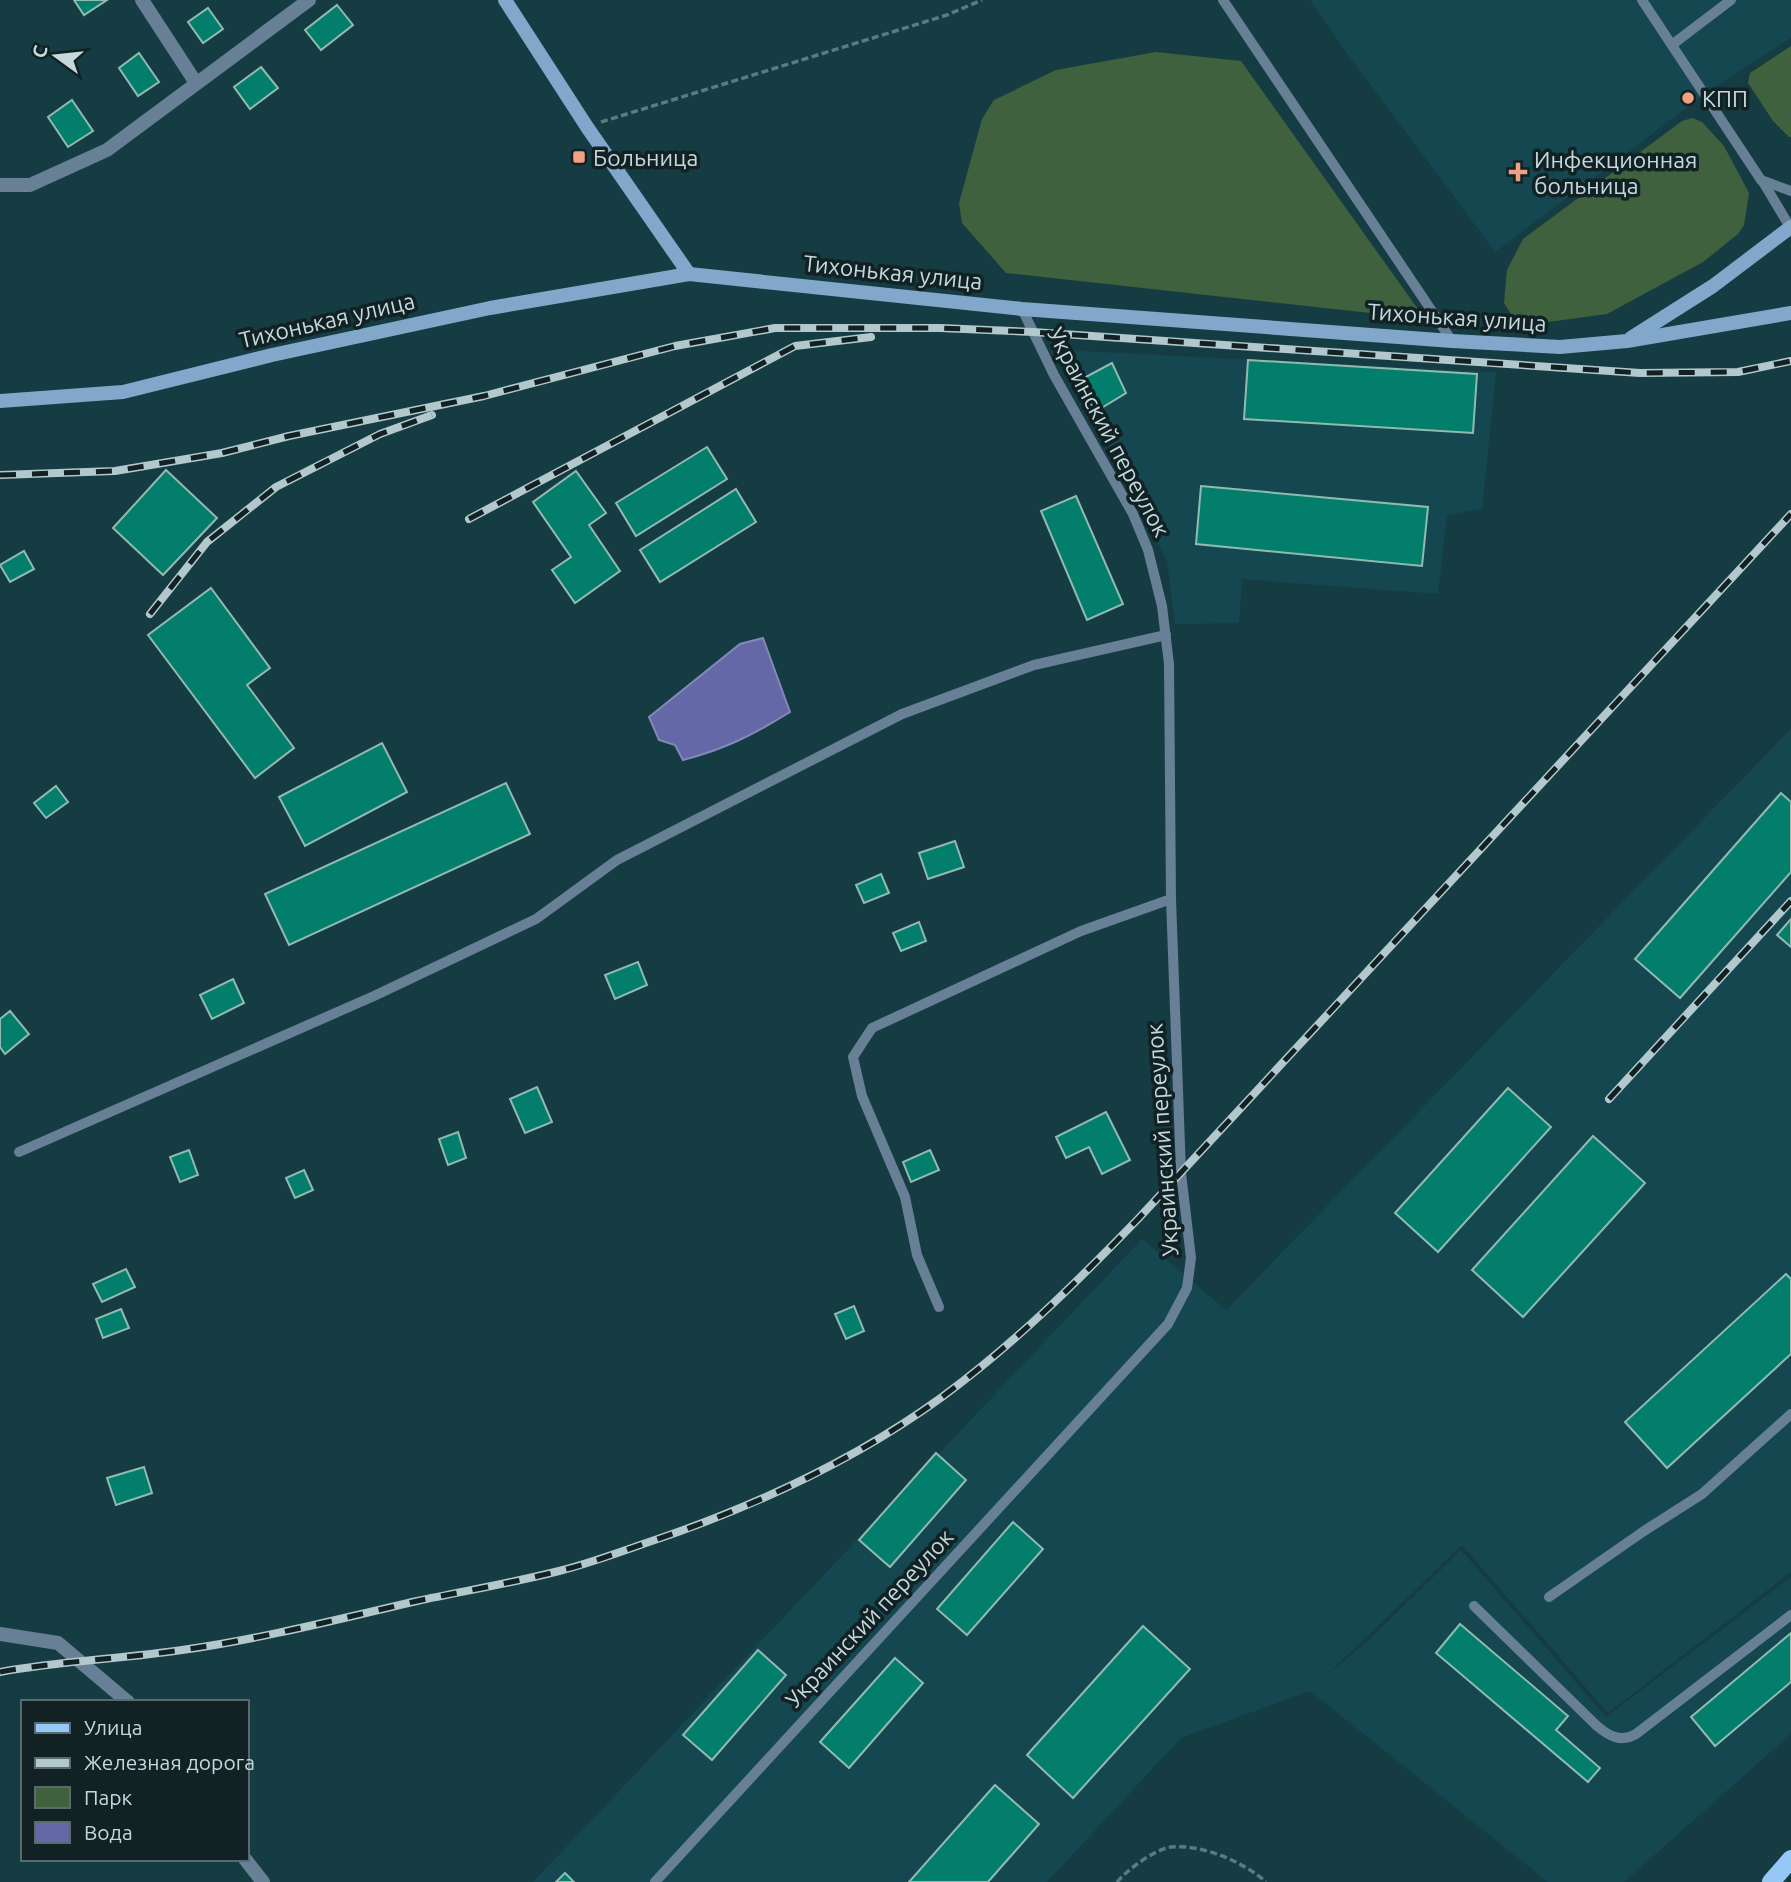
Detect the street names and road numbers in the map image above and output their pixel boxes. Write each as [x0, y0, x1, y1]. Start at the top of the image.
street label: Тихонькая улица [802, 250, 984, 294]
street label: Тихонькая улица [237, 288, 417, 352]
street label: Тихонькая улица [1367, 298, 1547, 336]
street label: Украинский переулок [1043, 323, 1175, 541]
street label: Украинский переулок [1141, 1023, 1183, 1257]
street label: Украинский переулок [780, 1524, 958, 1712]

